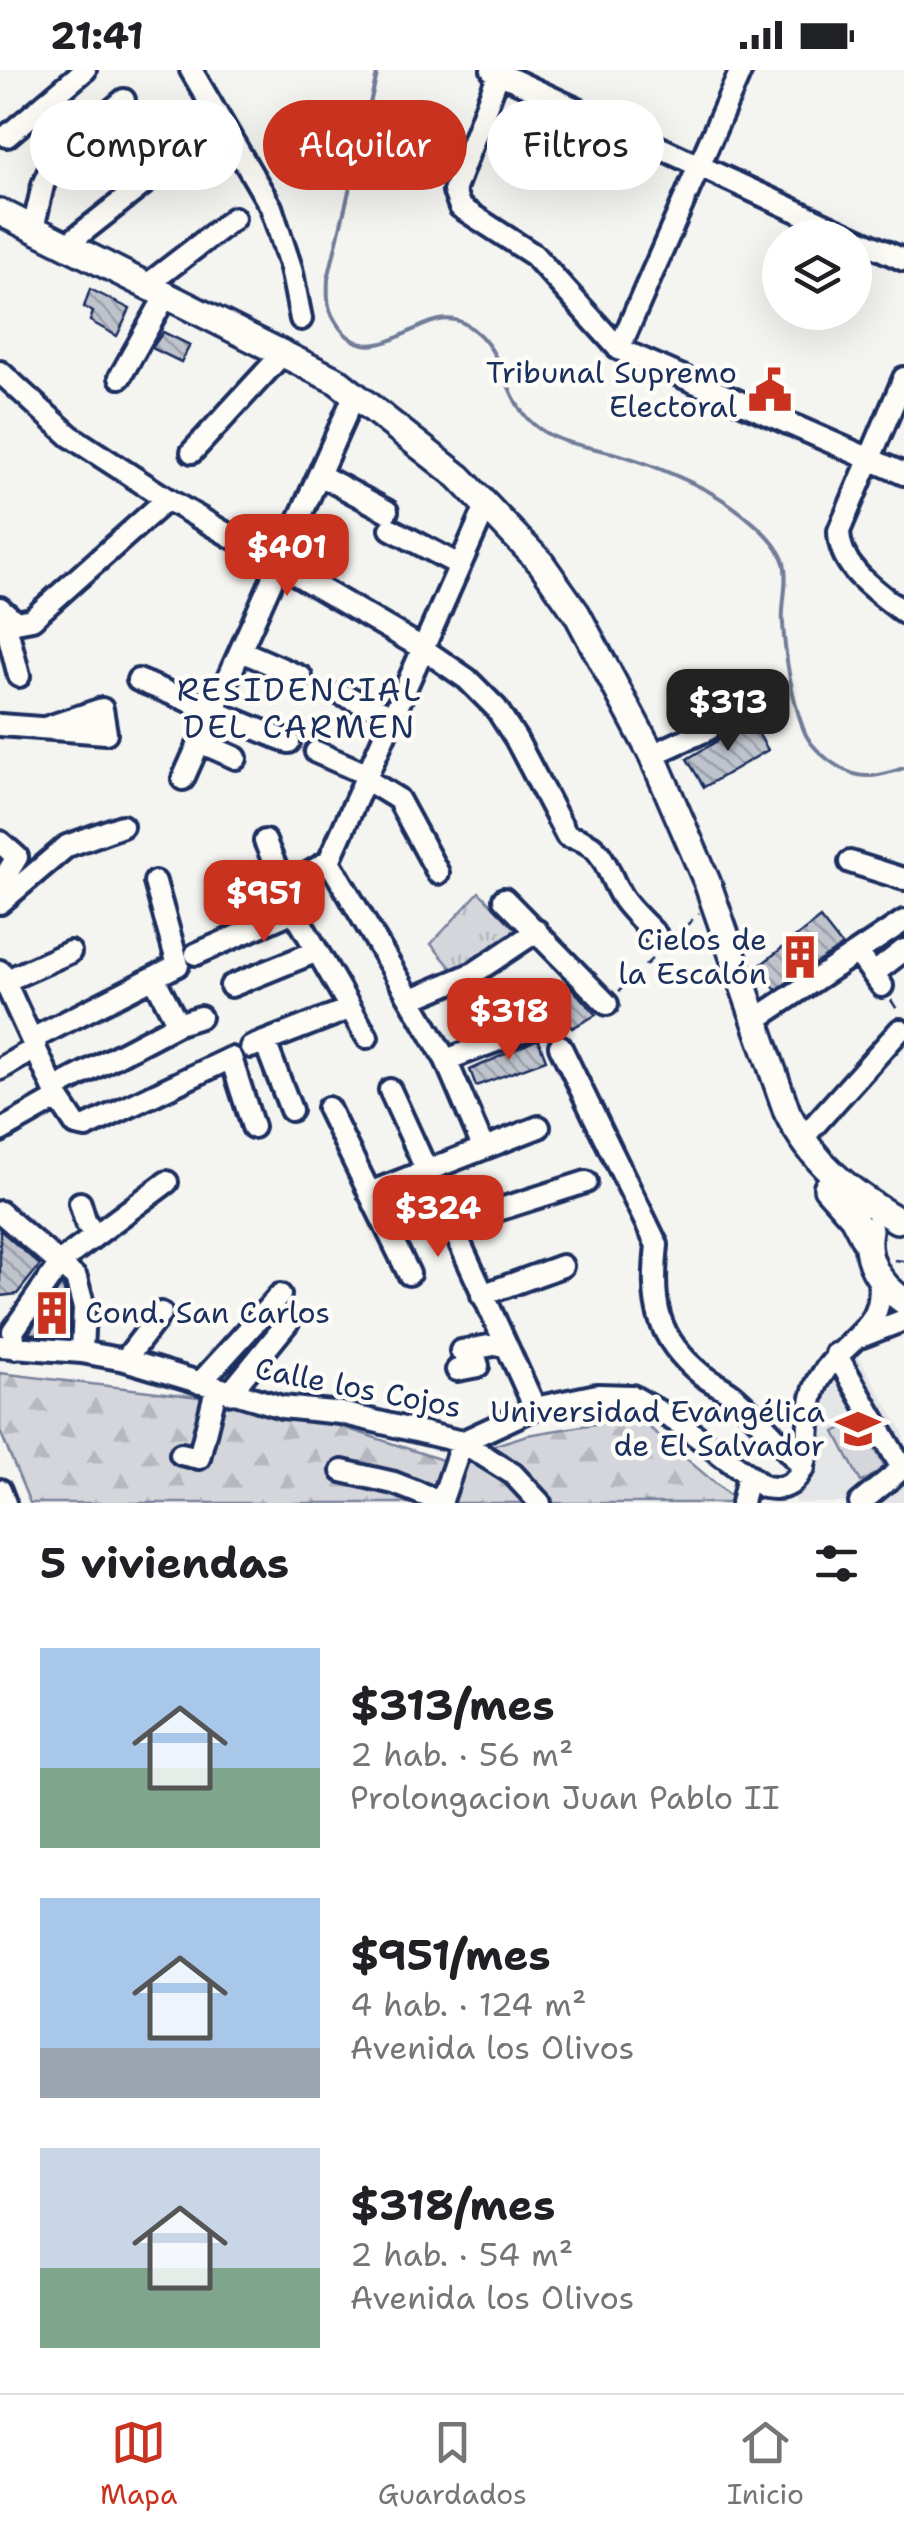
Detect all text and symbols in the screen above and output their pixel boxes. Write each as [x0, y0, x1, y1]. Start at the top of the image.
text: 21:41 [50, 10, 144, 61]
chip: Comprar [30, 100, 243, 190]
chip: Alquilar [263, 100, 467, 190]
chip: Filtros [487, 100, 664, 190]
map controls [762, 220, 872, 330]
button: layers [762, 220, 872, 330]
place label: Tribunal Supremo Electoral [486, 352, 737, 427]
public building icon: Tribunal Supremo Electoral [746, 366, 794, 414]
pin: $401 [228, 514, 346, 599]
text: $401 [247, 525, 327, 568]
district label: RESIDENCIAL DEL CARMEN [177, 668, 423, 748]
pin: $313 [669, 669, 787, 754]
text: $313 [688, 680, 768, 723]
pin: $951 [205, 860, 323, 945]
text: $951 [226, 871, 302, 914]
place label: Cielos de la Escalón [619, 919, 767, 994]
building icon: Cielos de la Escalón [776, 933, 824, 981]
pin: $318 [450, 978, 568, 1063]
text: $318 [469, 989, 549, 1032]
pin: $324 [379, 1175, 497, 1260]
text: $324 [395, 1186, 481, 1229]
building icon: Cond. San Carlos [28, 1289, 76, 1337]
place label: Cond. San Carlos [85, 1292, 330, 1333]
street label: Calle los Cojos [252, 1347, 465, 1428]
place label: Universidad Evangélica de El Salvador [490, 1391, 825, 1466]
school or university icon: Universidad Evangélica de El Salvador [834, 1405, 882, 1453]
text: 5 viviendas [40, 1535, 289, 1591]
icon: filters [809, 1536, 864, 1591]
text: $313/mes [350, 1677, 555, 1733]
icon: home [120, 1688, 240, 1808]
text: 2 hab. · 56 m² [350, 1733, 574, 1776]
text: Prolongacion Juan Pablo II [350, 1776, 780, 1819]
text: $951/mes [350, 1927, 551, 1983]
icon: home [120, 1938, 240, 2058]
text: 4 hab. · 124 m² [350, 1983, 587, 2026]
text: Avenida los Olivos [350, 2026, 634, 2069]
text: $318/mes [350, 2177, 555, 2233]
icon: home [120, 2188, 240, 2308]
text: 2 hab. · 54 m² [350, 2233, 573, 2276]
text: Avenida los Olivos [350, 2276, 634, 2319]
tab: Mapa [100, 2415, 178, 2513]
tab: Guardados [378, 2415, 527, 2513]
tab: Inicio [727, 2415, 804, 2513]

